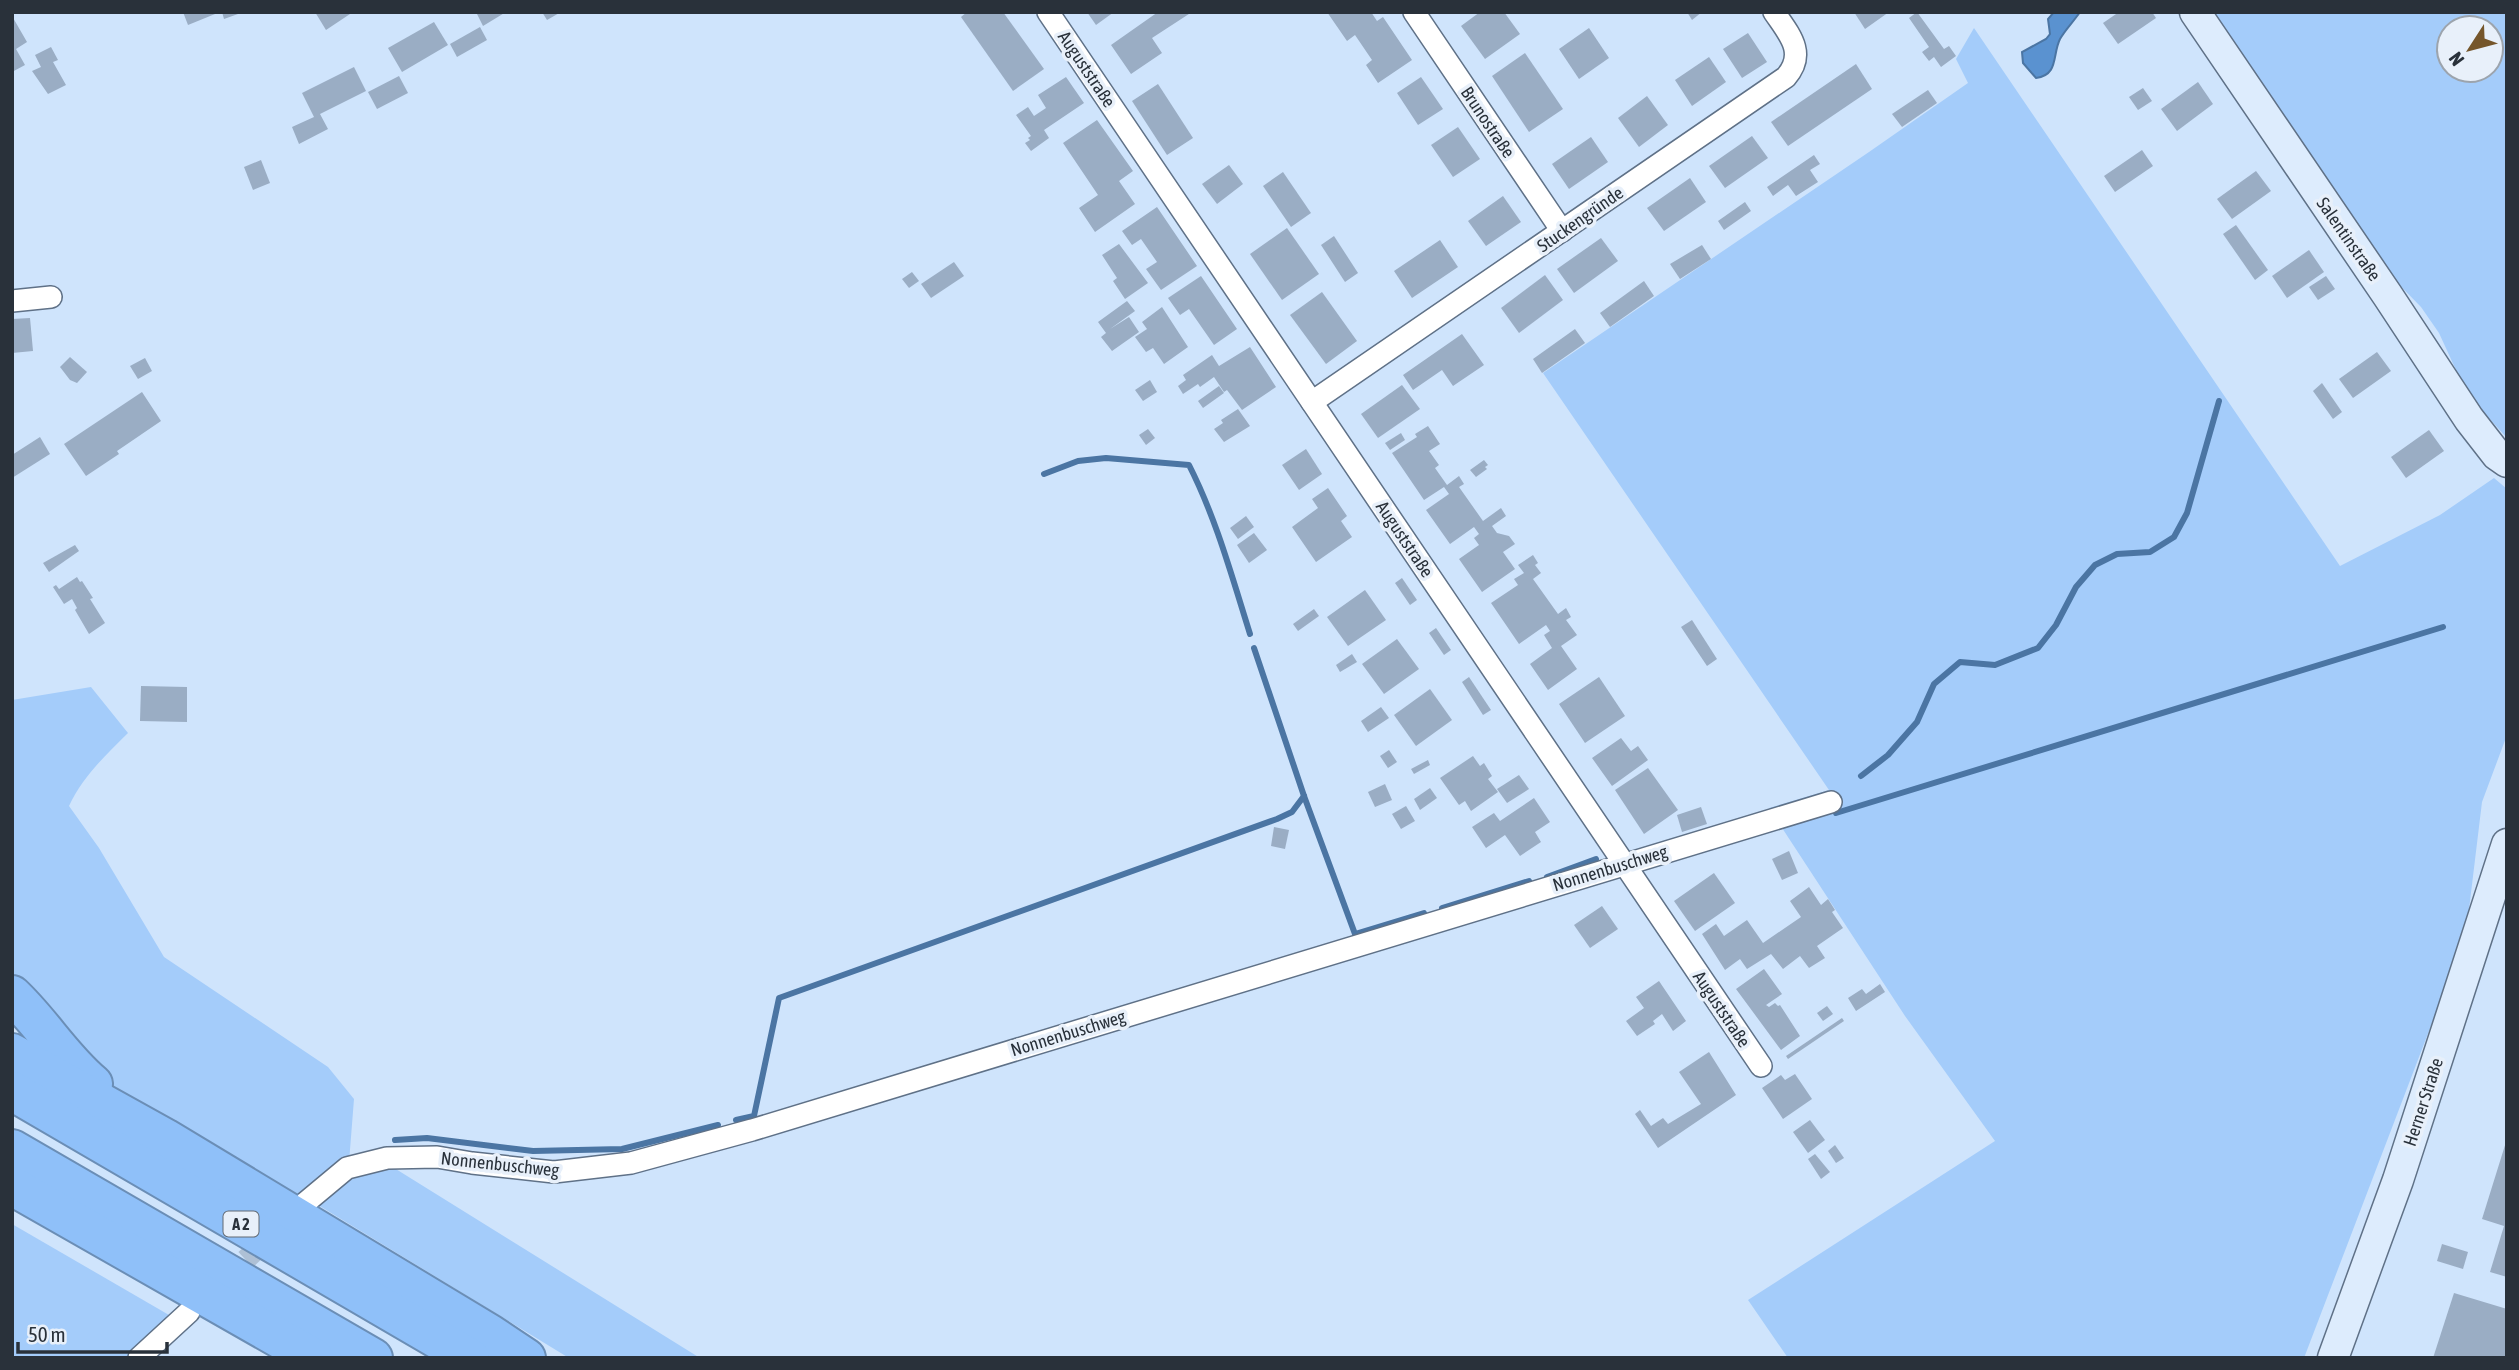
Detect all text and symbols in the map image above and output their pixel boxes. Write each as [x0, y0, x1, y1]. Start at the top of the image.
north arrow [2435, 14, 2505, 84]
street label: Auguststraße [1054, 27, 1120, 111]
text: N [2444, 48, 2468, 70]
street label: Brunostraße [1457, 82, 1519, 162]
street label: Stuckengründe [1533, 182, 1627, 256]
street label: Salentinstraße [2313, 193, 2385, 285]
street label: Auguststraße [1372, 497, 1438, 581]
street label: Nonnenbuschweg [1550, 841, 1670, 895]
street label: Auguststraße [1689, 967, 1755, 1051]
street label: Nonnenbuschweg [1008, 1006, 1128, 1060]
street label: Herner Straße [2399, 1055, 2447, 1149]
street label: Nonnenbuschweg [440, 1147, 560, 1181]
road number: A 2 [224, 1212, 258, 1236]
scale bar [18, 1310, 166, 1354]
text: 50 m [28, 1322, 66, 1346]

